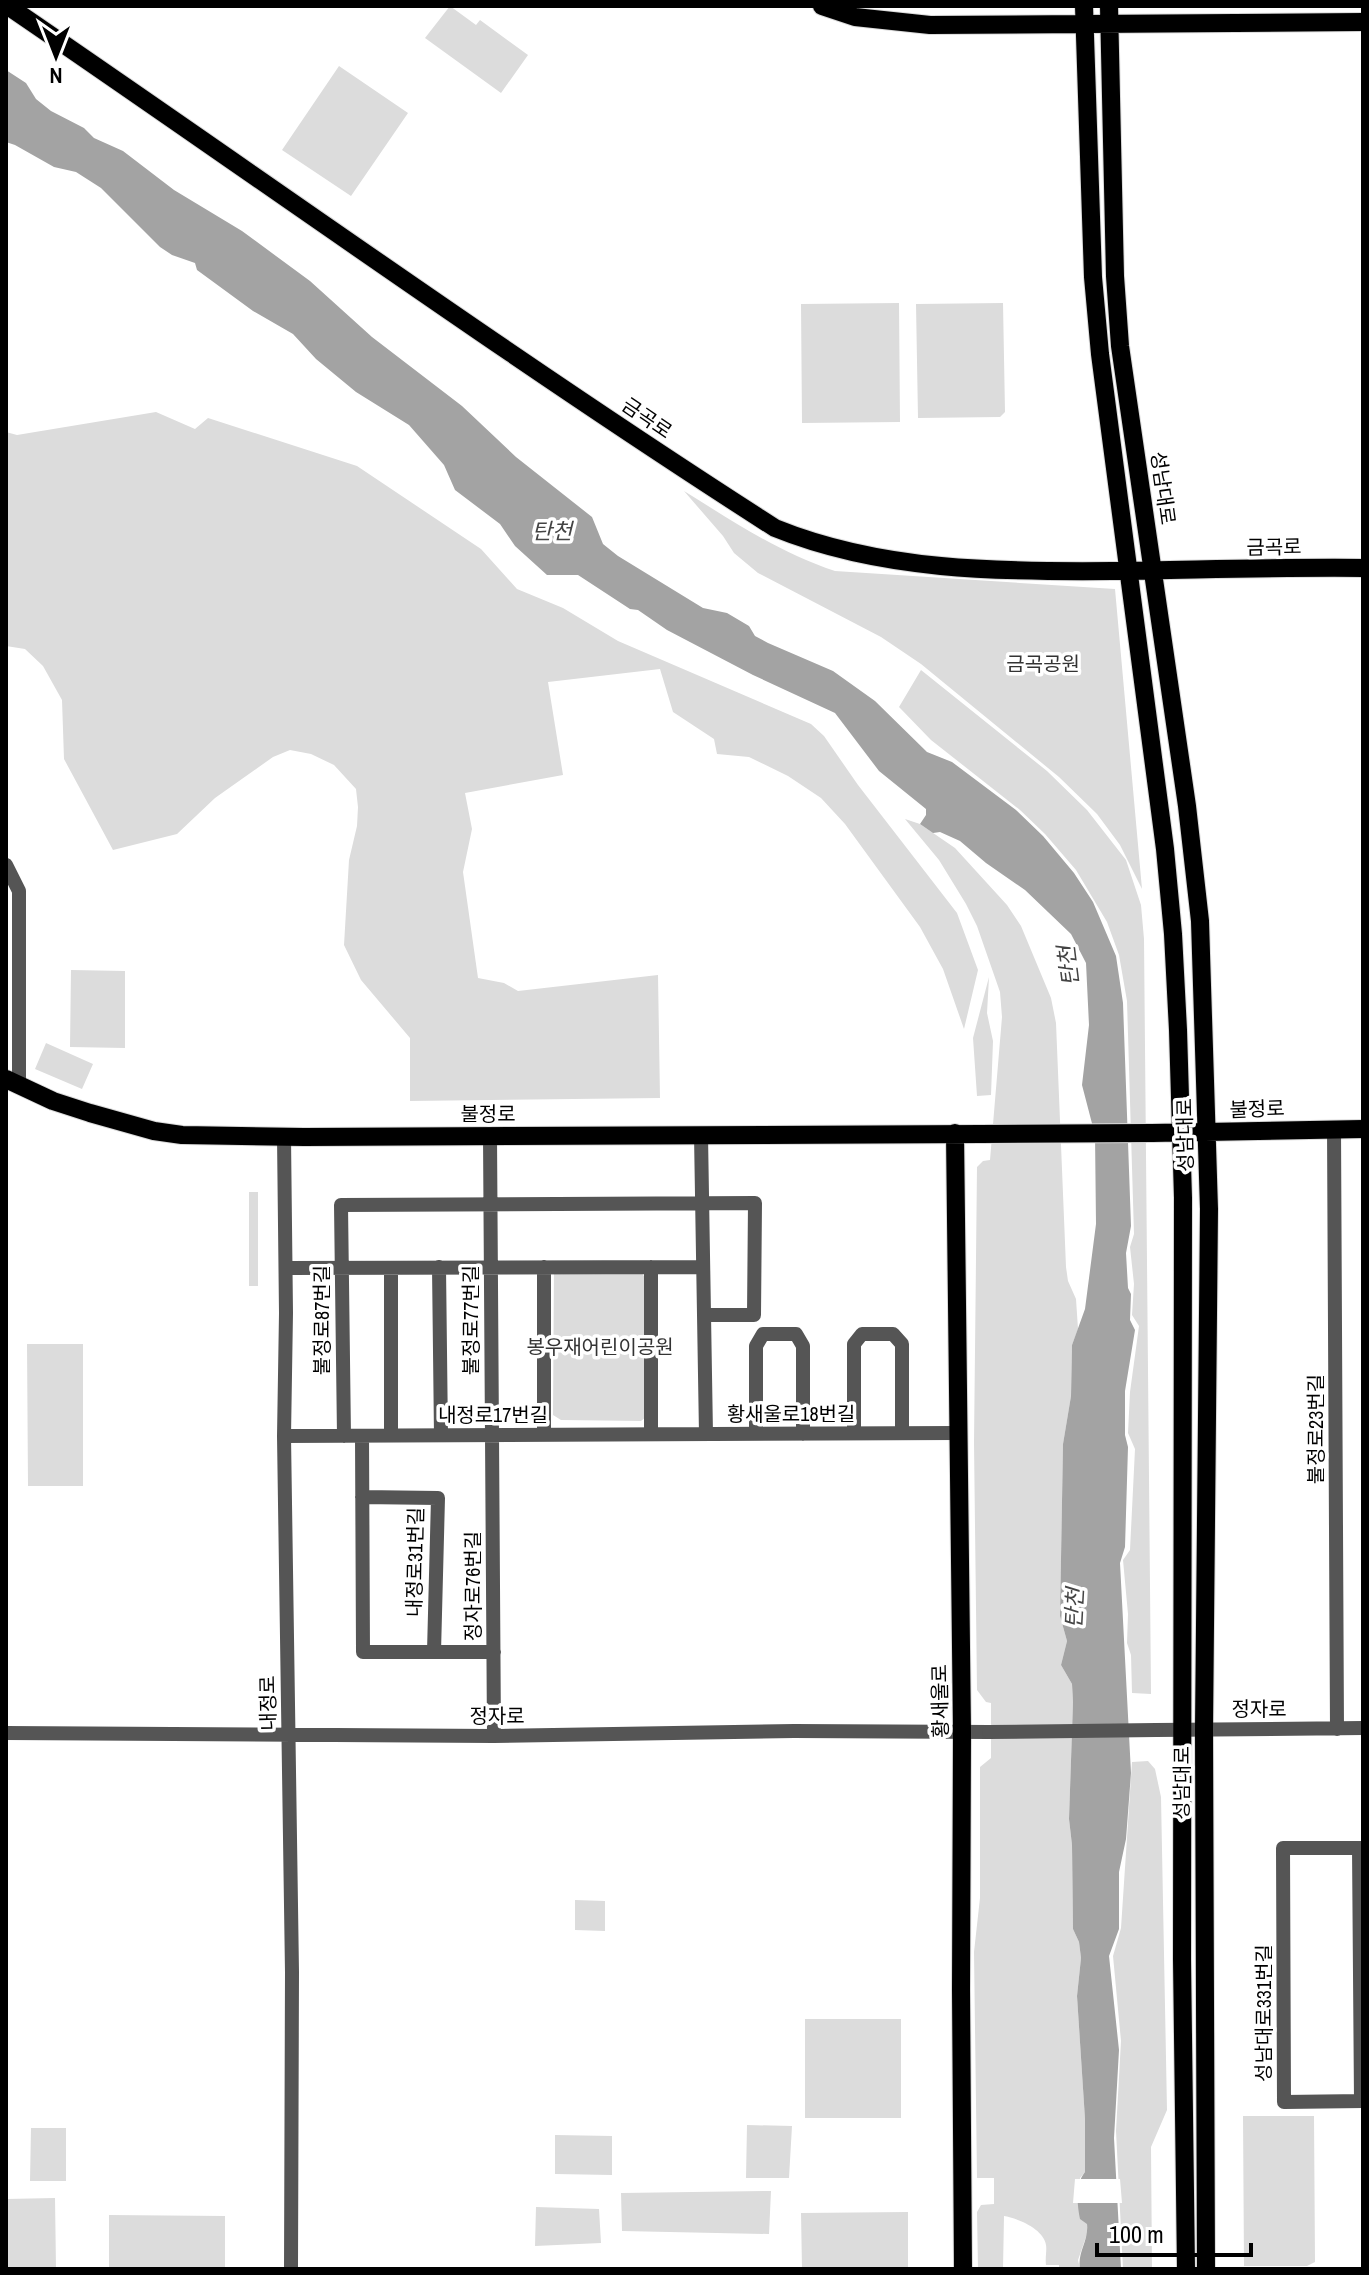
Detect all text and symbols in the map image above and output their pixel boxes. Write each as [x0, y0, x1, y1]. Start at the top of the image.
north arrow [16, 16, 96, 96]
text: N [49, 61, 63, 91]
street label: 금곡로 [617, 391, 678, 444]
street label: 성남대로 [1145, 450, 1182, 526]
water label: 탄천 [532, 516, 575, 546]
street label: 금곡로 [1246, 533, 1302, 560]
park label: 금곡공원 [1006, 650, 1080, 677]
water label: 탄천 [1050, 941, 1085, 988]
street label: 불정로 [1229, 1094, 1285, 1123]
street label: 성남대로 [1170, 1098, 1199, 1172]
street label: 불정로 [460, 1100, 516, 1127]
street label: 불정로87번길 [308, 1265, 335, 1375]
street label: 불정로77번길 [457, 1265, 484, 1375]
park label: 봉우재어린이공원 [526, 1333, 674, 1360]
street label: 불정로23번길 [1302, 1374, 1329, 1484]
street label: 황새울로18번길 [727, 1400, 855, 1427]
street label: 내정로17번길 [438, 1401, 548, 1428]
street label: 내정로31번길 [400, 1507, 429, 1617]
street label: 정자로76번길 [459, 1531, 486, 1641]
water label: 탄천 [1058, 1584, 1090, 1629]
street label: 황새울로 [925, 1664, 954, 1738]
street label: 내정로 [254, 1675, 281, 1731]
street label: 정자로 [1231, 1695, 1287, 1722]
street label: 정자로 [469, 1702, 525, 1729]
street label: 성남대로 [1168, 1746, 1195, 1820]
street label: 성남대로331번길 [1250, 1944, 1277, 2082]
scale bar [1097, 2207, 1251, 2257]
text: 100 m [1109, 2218, 1164, 2250]

